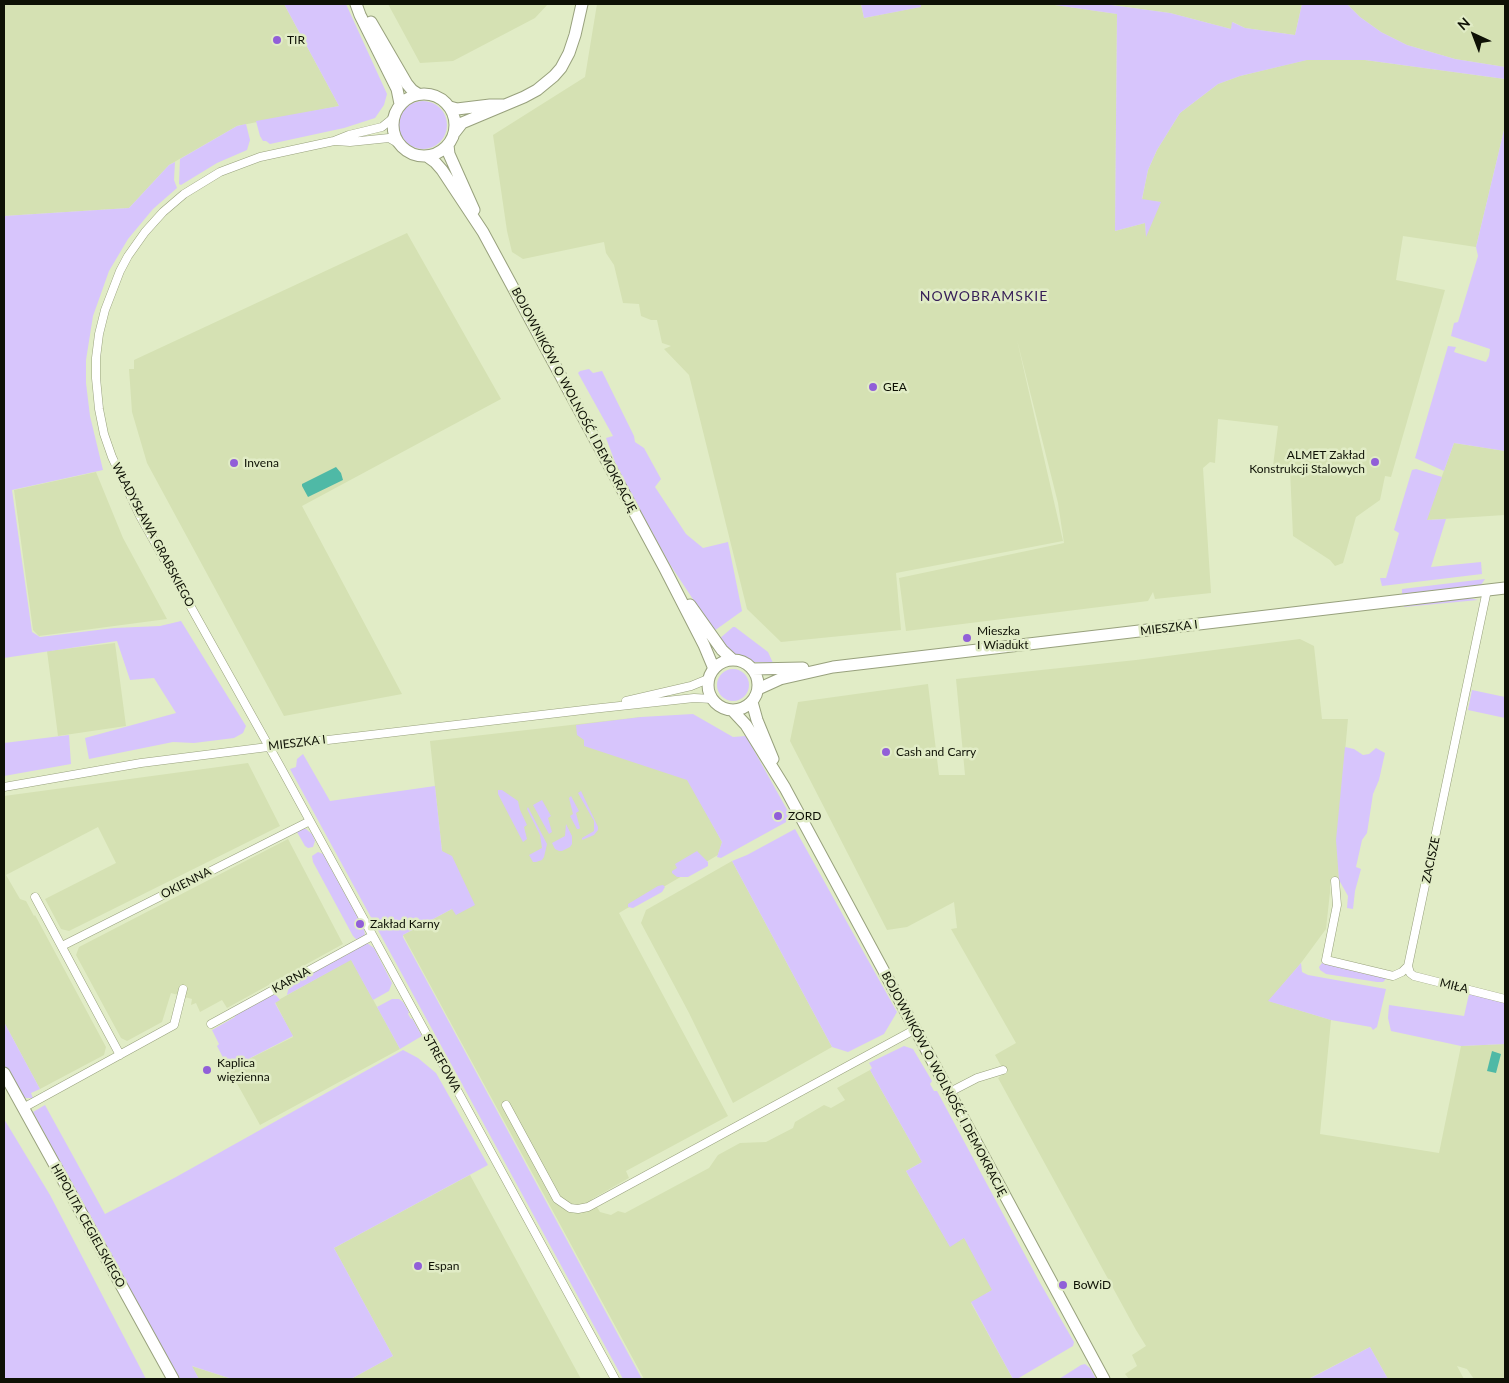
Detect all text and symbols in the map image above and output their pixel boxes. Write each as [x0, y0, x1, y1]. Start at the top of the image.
north arrow [1449, 10, 1499, 60]
text: N [1454, 14, 1473, 34]
place label: TIR [287, 33, 305, 47]
marker: TIR [271, 34, 283, 46]
street label: BOJOWNIKÓW O WOLNOŚĆ I DEMOKRACJĘ [508, 285, 640, 515]
district label: NOWOBRAMSKIE [918, 288, 1050, 304]
place label: GEA [883, 380, 907, 394]
marker: GEA [867, 381, 879, 393]
place label: ALMET Zakład Konstrukcji Stalowych [1249, 448, 1365, 476]
place label: Invena [244, 456, 279, 470]
marker: ALMET Zakład Konstrukcji Stalowych [1369, 456, 1381, 468]
marker: Invena [228, 457, 240, 469]
street label: WŁADYSŁAWA GRABSKIEGO [109, 460, 197, 610]
street label: MIESZKA I [1140, 617, 1198, 639]
place label: Mieszka I Wiadukt [977, 624, 1028, 652]
marker: Mieszka I Wiadukt [961, 632, 973, 644]
street label: MIESZKA I [268, 732, 326, 754]
place label: Cash and Carry [896, 745, 976, 759]
marker: Cash and Carry [880, 746, 892, 758]
place label: ZORD [788, 809, 821, 823]
marker: ZORD [772, 810, 784, 822]
street label: ZACISZE [1419, 835, 1443, 885]
street label: OKIENNA [159, 864, 213, 902]
place label: Zakład Karny [370, 917, 440, 931]
marker: Zakład Karny [354, 918, 366, 930]
street label: KARNA [270, 964, 312, 996]
street label: BOJOWNIKÓW O WOLNOŚĆ I DEMOKRACJĘ [878, 969, 1010, 1199]
street label: MIŁA [1438, 976, 1470, 996]
street label: STREFOWA [420, 1031, 464, 1095]
place label: Kaplica więzienna [217, 1056, 270, 1084]
marker: Kaplica więzienna [201, 1064, 213, 1076]
street label: HIPOLITA CEGIELSKIEGO [48, 1162, 128, 1290]
place label: Espan [428, 1259, 459, 1273]
marker: Espan [412, 1260, 424, 1272]
place label: BoWiD [1073, 1278, 1111, 1292]
marker: BoWiD [1057, 1279, 1069, 1291]

